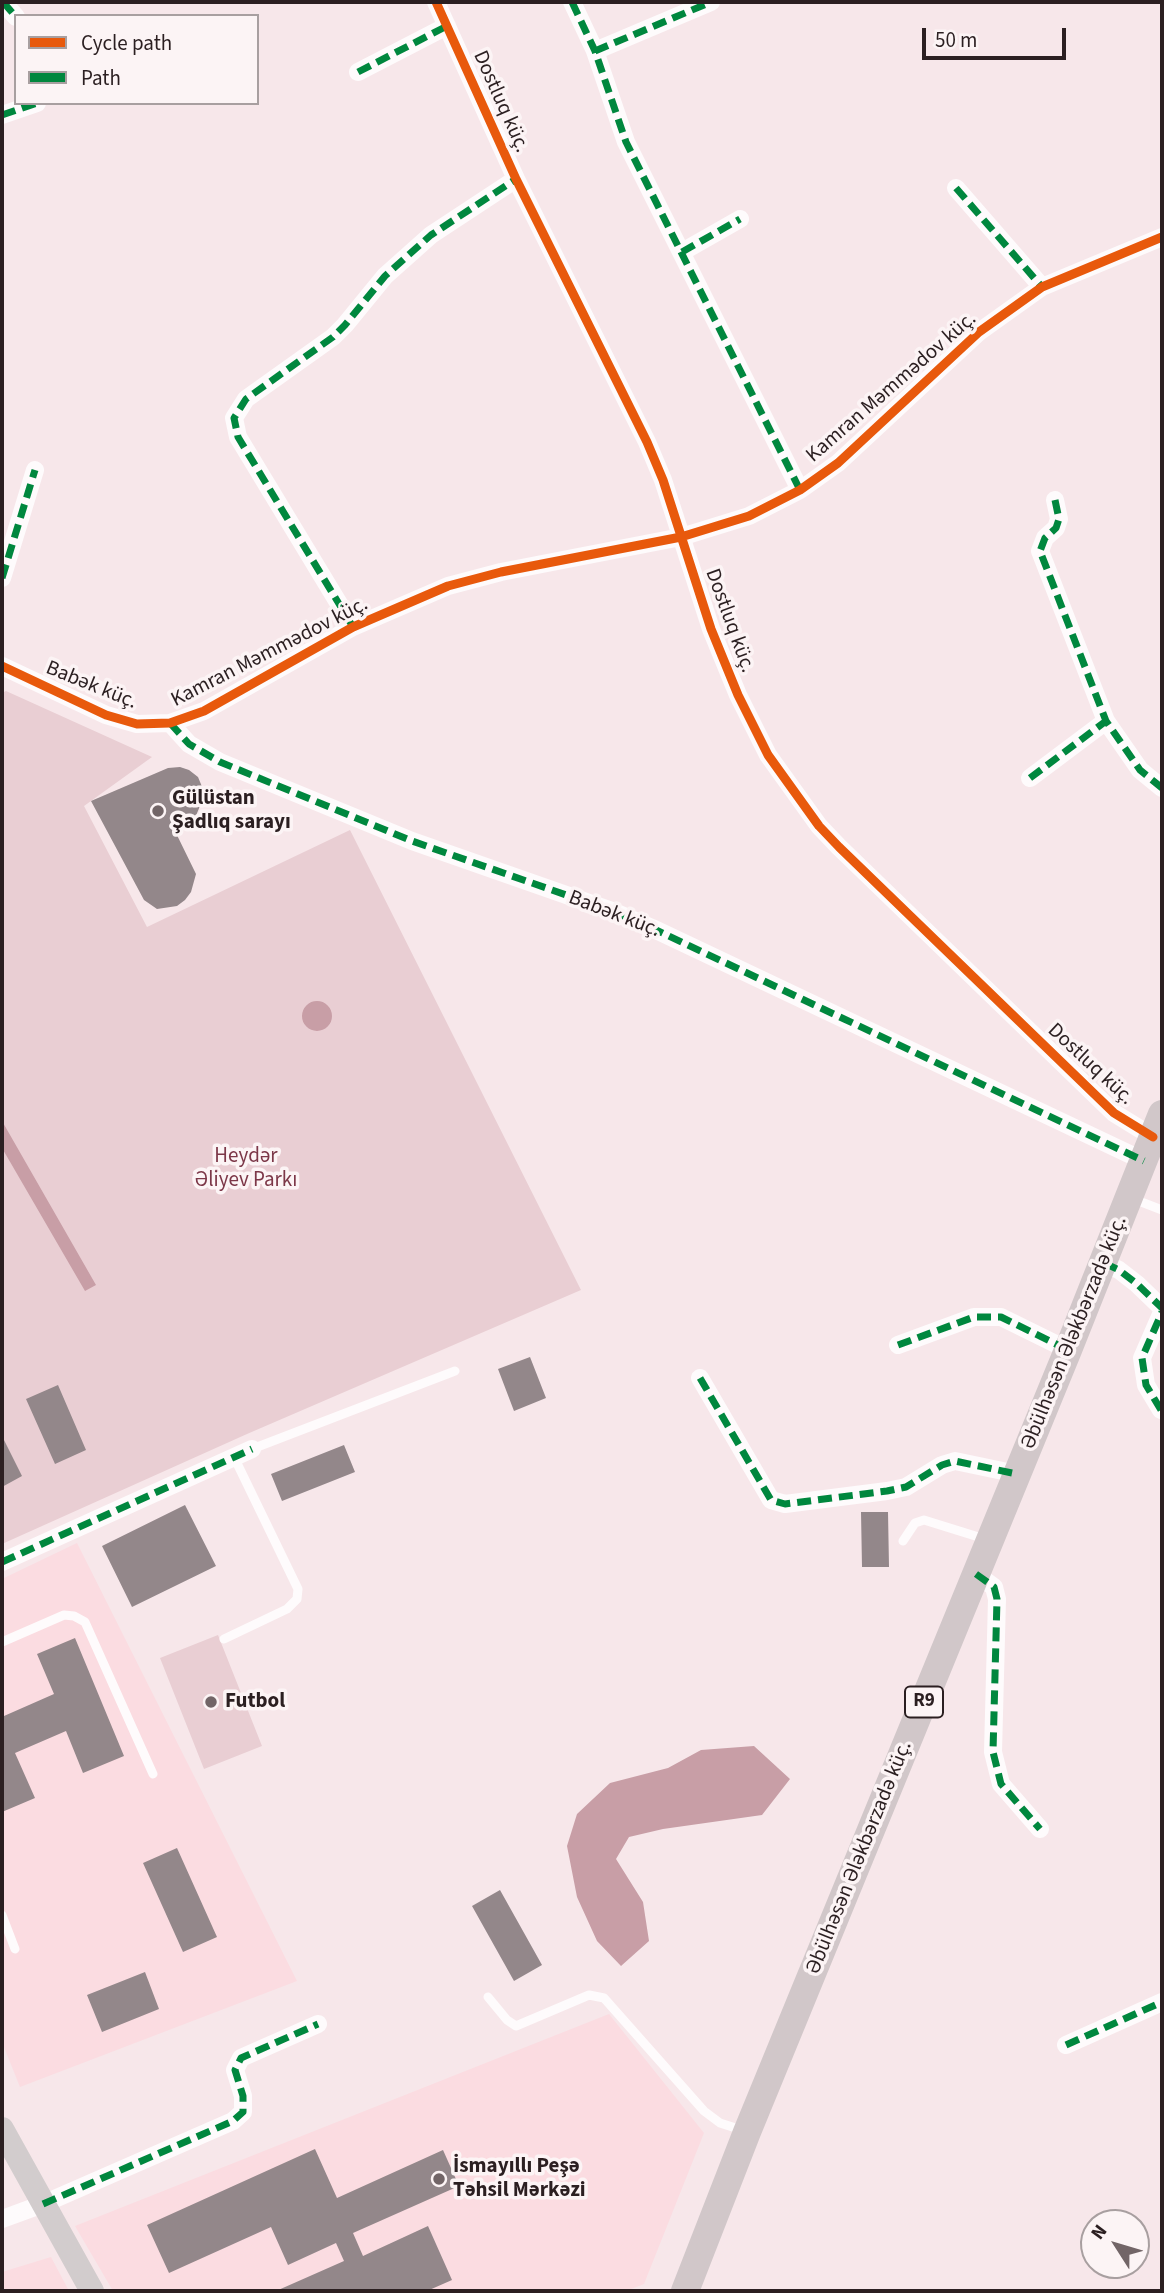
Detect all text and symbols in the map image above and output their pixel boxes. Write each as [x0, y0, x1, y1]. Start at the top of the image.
legend [14, 14, 259, 105]
scale bar [926, 14, 1070, 58]
text: 50 m [935, 25, 977, 55]
text: Cycle path [81, 28, 172, 58]
street label: Dostluq küç. [466, 47, 534, 157]
text: Path [81, 63, 121, 93]
street label: Kamran Məmmədov küç. [802, 307, 982, 469]
street label: Dostluq küç. [699, 566, 759, 676]
street label: Kamran Məmmədov küç. [167, 592, 373, 714]
street label: Babək küç. [42, 656, 140, 716]
place label: Gülüstan Şadlıq sarayı [172, 786, 291, 836]
marker: Gülüstan Şadlıq sarayı [150, 803, 166, 819]
street label: Babək küç. [565, 886, 663, 944]
street label: Dostluq küç. [1042, 1019, 1138, 1111]
park label: Heydər Əliyev Parkı [195, 1144, 297, 1194]
street label: Əbülhəsən Ələkbərzadə küç. [1017, 1213, 1133, 1453]
road number: R9 [905, 1686, 943, 1718]
place label: Futbol [225, 1689, 285, 1715]
marker: Futbol [203, 1694, 219, 1710]
street label: Əbülhəsən Ələkbərzadə küç. [802, 1738, 918, 1978]
place label: İsmayıllı Peşə Təhsil Mərkəzi [453, 2154, 586, 2204]
marker: İsmayıllı Peşə Təhsil Mərkəzi [431, 2171, 447, 2187]
north arrow [1080, 2209, 1150, 2279]
text: N [1085, 2219, 1114, 2245]

